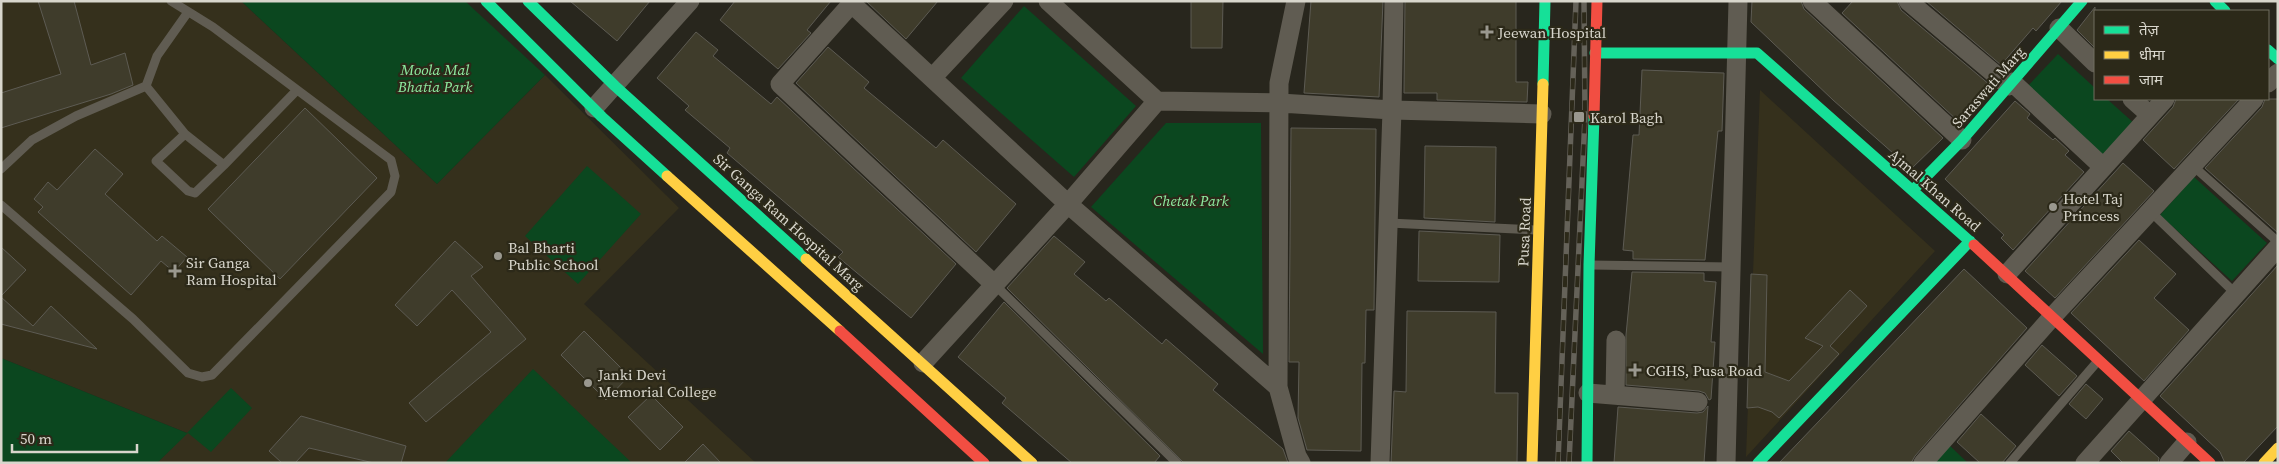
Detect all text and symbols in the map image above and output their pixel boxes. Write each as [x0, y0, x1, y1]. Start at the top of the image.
legend [2094, 10, 2269, 100]
text: तेज़ [2139, 19, 2160, 40]
place label: Jeewan Hospital [1497, 22, 1607, 43]
marker: Jeewan Hospital [1480, 25, 1494, 39]
street label: Saraswati Marg [1947, 41, 2030, 132]
text: धीमा [2139, 44, 2166, 65]
park label: Moola Mal Bhatia Park [397, 59, 473, 97]
text: जाम [2139, 69, 2164, 90]
place label: Karol Bagh [1590, 107, 1663, 128]
marker: Karol Bagh [1572, 110, 1586, 124]
street label: Ajmal Khan Road [1884, 144, 1986, 236]
street label: Sir Ganga Ram Hospital Marg [709, 148, 869, 296]
place label: Hotel Taj Princess [2063, 188, 2123, 226]
park label: Chetak Park [1153, 190, 1230, 211]
street label: Pusa Road [1512, 197, 1536, 267]
marker: Hotel Taj Princess [2047, 201, 2059, 213]
place label: Bal Bharti Public School [508, 237, 599, 275]
marker: Bal Bharti Public School [492, 250, 504, 262]
place label: Sir Ganga Ram Hospital [186, 252, 277, 290]
marker: Sir Ganga Ram Hospital [168, 264, 182, 278]
place label: CGHS, Pusa Road [1646, 360, 1762, 381]
marker: CGHS, Pusa Road [1628, 363, 1642, 377]
place label: Janki Devi Memorial College [597, 364, 717, 402]
marker: Janki Devi Memorial College [582, 377, 594, 389]
scale bar [12, 422, 138, 454]
text: 50 m [20, 428, 52, 449]

